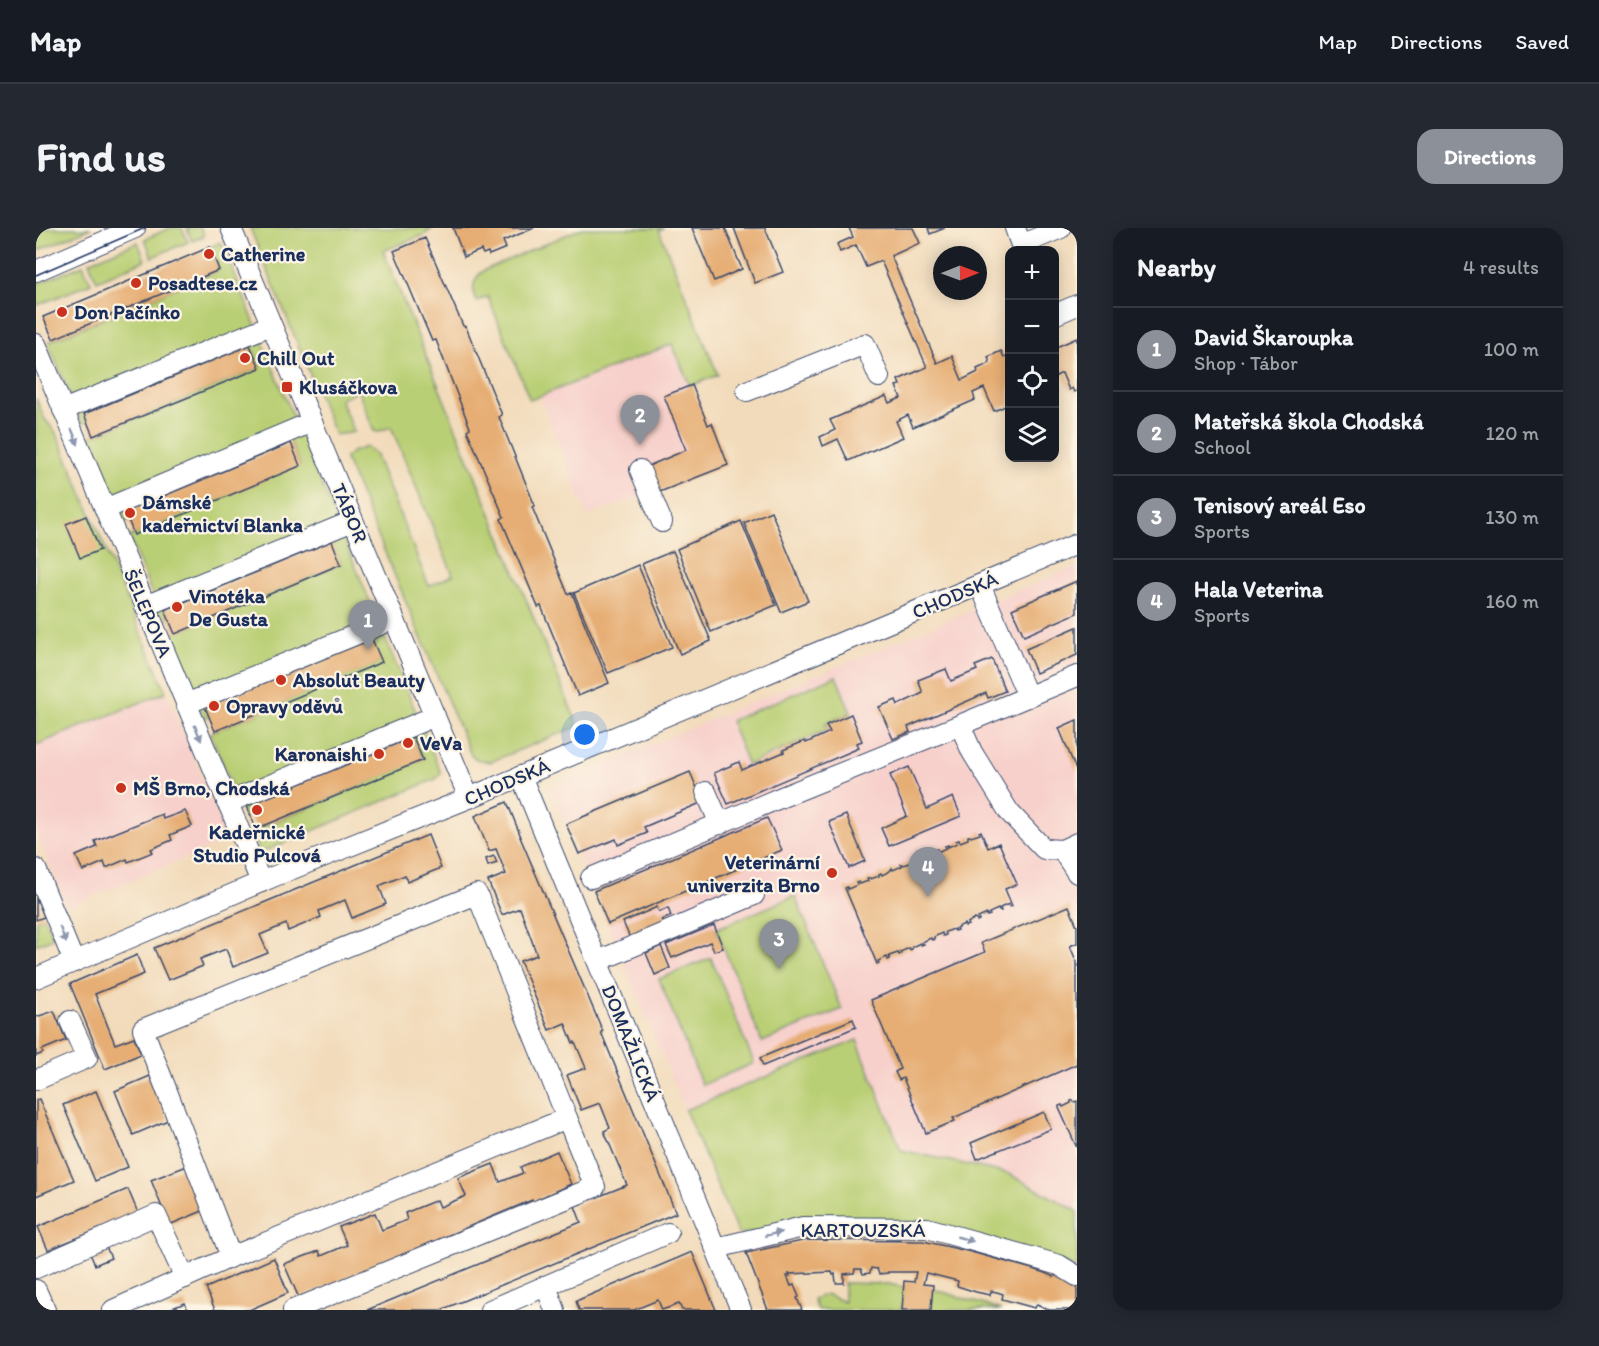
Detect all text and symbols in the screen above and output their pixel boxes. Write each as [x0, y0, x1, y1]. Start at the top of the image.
text: Map [30, 24, 81, 58]
text: Map [1319, 29, 1357, 54]
text: Directions [1390, 29, 1482, 54]
text: Saved [1515, 29, 1569, 54]
button: Directions [1417, 129, 1563, 184]
text: Find us [36, 131, 166, 182]
place label: Catherine [221, 242, 306, 266]
north arrow [933, 246, 987, 300]
map controls [1005, 246, 1059, 462]
button: + [1005, 246, 1059, 300]
marker: Catherine [202, 247, 216, 261]
text: Nearby [1137, 251, 1216, 283]
text: 4 results [1463, 255, 1539, 279]
place label: Posadtese.cz [148, 271, 258, 295]
marker: Posadtese.cz [129, 276, 143, 290]
place label: Don Pačínko [74, 300, 180, 324]
button: − [1005, 300, 1059, 354]
marker: Don Pačínko [55, 305, 69, 319]
text: David Škaroupka [1194, 324, 1353, 351]
text: 1 [1152, 337, 1161, 361]
text: 100 m [1484, 337, 1539, 361]
place label: Chill Out [257, 346, 335, 370]
marker: Chill Out [238, 351, 252, 365]
text: Shop · Tábor [1194, 351, 1298, 375]
button: locate [1005, 354, 1059, 408]
place label: Klusáčkova [299, 375, 398, 399]
marker: Klusáčkova [280, 380, 294, 394]
pin: 2 [620, 396, 660, 445]
button: layers [1005, 408, 1059, 462]
text: Mateřská škola Chodská [1194, 408, 1424, 435]
text: 2 [1151, 421, 1162, 445]
text: 120 m [1486, 421, 1539, 445]
one-way arrow [71, 428, 80, 446]
text: School [1194, 435, 1251, 459]
street label: TÁBOR [327, 480, 373, 546]
place label: Dámské kadeřnictví Blanka [142, 490, 303, 537]
text: Tenisový areál Eso [1194, 492, 1366, 519]
text: 3 [1151, 505, 1162, 529]
text: 130 m [1485, 505, 1539, 529]
marker: Dámské kadeřnictví Blanka [123, 506, 137, 520]
text: Sports [1194, 519, 1250, 543]
street label: ŠELEPOVA [119, 565, 177, 661]
street label: CHODSKÁ [908, 566, 1002, 624]
text: Hala Veterina [1194, 576, 1323, 603]
place label: Vinotéka De Gusta [189, 584, 268, 631]
text: 4 [1150, 589, 1163, 613]
text: 160 m [1486, 589, 1539, 613]
marker: Vinotéka De Gusta [170, 600, 184, 614]
pin: 1 [348, 600, 388, 650]
text: Sports [1194, 603, 1250, 627]
place label: Absolut Beauty [292, 668, 425, 693]
marker: Absolut Beauty [274, 673, 288, 687]
place label: Opravy oděvů [226, 694, 343, 719]
marker: Opravy oděvů [207, 699, 221, 713]
your location [570, 720, 599, 749]
one-way arrow [194, 724, 203, 742]
place label: VeVa [420, 731, 462, 755]
marker: VeVa [401, 736, 415, 750]
place label: Karonaishi [275, 742, 367, 766]
marker: Karonaishi [372, 747, 386, 761]
street label: CHODSKÁ [460, 753, 554, 811]
place label: MŠ Brno, Chodská [133, 776, 290, 800]
marker: MŠ Brno, Chodská [114, 781, 128, 795]
marker: Kadeřnické Studio Pulcová [250, 803, 264, 817]
place label: Kadeřnické Studio Pulcová [193, 820, 321, 867]
pin: 4 [908, 848, 948, 897]
place label: Veterinární univerzita Brno [686, 850, 821, 897]
marker: Veterinární univerzita Brno [825, 866, 839, 880]
pin: 3 [760, 920, 798, 969]
one-way arrow [59, 926, 68, 944]
street label: DOMAŽLICKÁ [597, 981, 665, 1105]
street label: KARTOUZSKÁ [800, 1218, 926, 1242]
one-way arrow [763, 1229, 782, 1239]
one-way arrow [956, 1235, 974, 1244]

